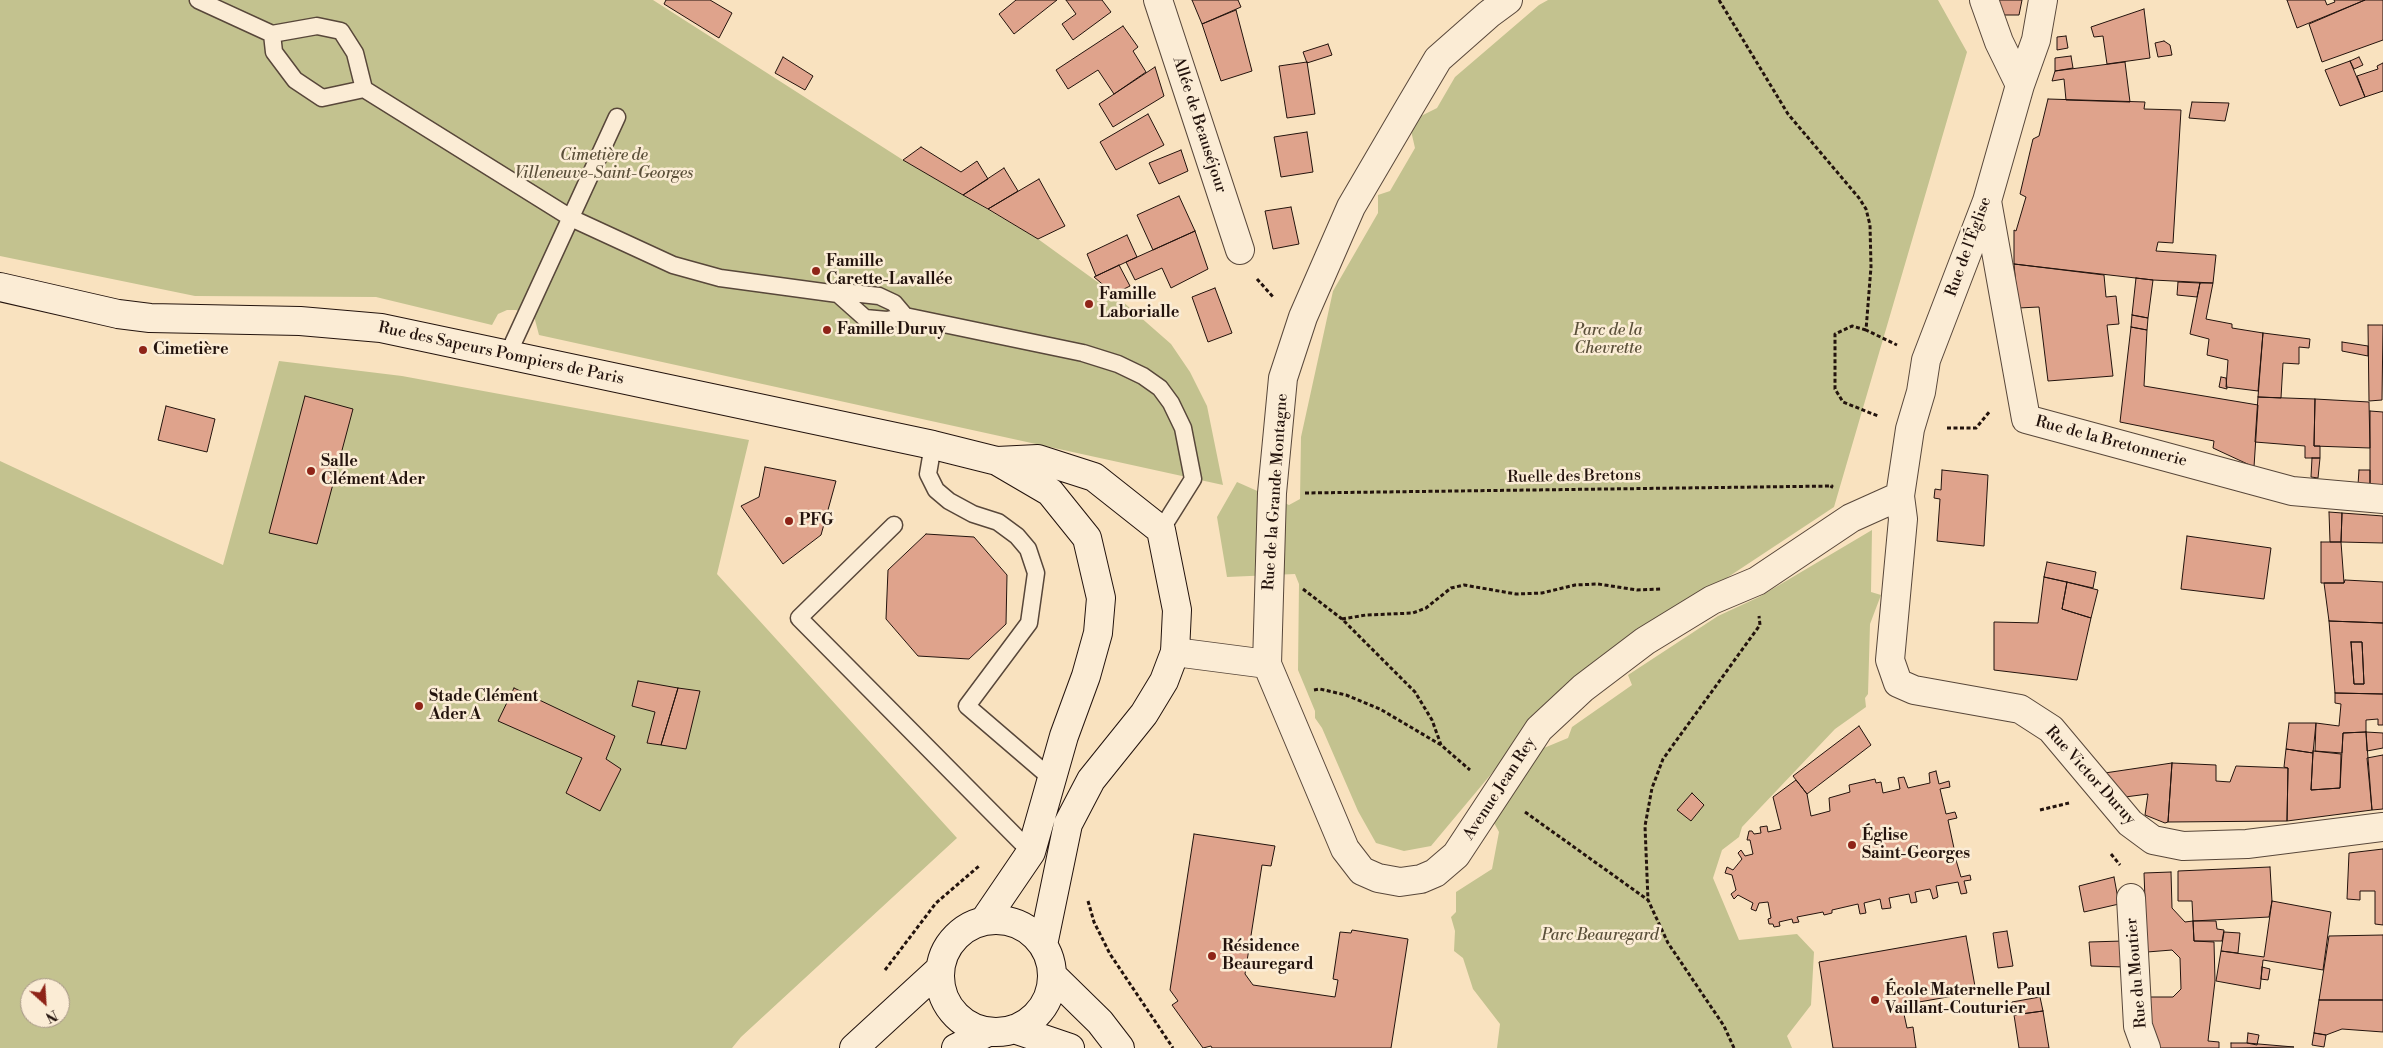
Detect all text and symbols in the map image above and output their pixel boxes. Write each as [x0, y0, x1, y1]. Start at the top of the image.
street label: Allée de Beauséjour [1168, 54, 1230, 196]
park label: Cimetière de Villeneuve-Saint-Georges [515, 146, 693, 184]
street label: Rue de l'Église [1942, 194, 1996, 300]
place label: Famille Carette-Lavallée [826, 252, 953, 290]
marker: Famille Carette-Lavallée [810, 265, 822, 277]
place label: Famille Laborialle [1099, 285, 1179, 323]
marker: Famille Laborialle [1083, 298, 1095, 310]
street label: Rue des Sapeurs Pompiers de Paris [376, 319, 626, 389]
place label: Famille Duruy [837, 320, 946, 340]
park label: Parc de la Chevrette [1574, 321, 1642, 359]
marker: Famille Duruy [821, 324, 833, 336]
place label: Cimetière [153, 340, 229, 360]
marker: Cimetière [137, 344, 149, 356]
street label: Rue de la Grande Montagne [1260, 393, 1292, 591]
street label: Rue de la Bretonnerie [2033, 412, 2189, 472]
place label: Salle Clément Ader [321, 452, 425, 490]
marker: Salle Clément Ader [305, 465, 317, 477]
street label: Ruelle des Bretons [1507, 466, 1641, 488]
place label: PFG [799, 511, 834, 531]
marker: PFG [783, 515, 795, 527]
place label: Stade Clément Ader A [429, 687, 538, 725]
marker: Stade Clément Ader A [413, 700, 425, 712]
street label: Rue Victor Duruy [2041, 723, 2139, 829]
street label: Avenue Jean Rey [1460, 734, 1540, 844]
place label: Église Saint-Georges [1862, 826, 1970, 864]
marker: Église Saint-Georges [1846, 839, 1858, 851]
street label: Rue du Moutier [2123, 917, 2151, 1029]
park label: Parc Beauregard [1541, 926, 1659, 946]
place label: Résidence Beauregard [1222, 937, 1314, 975]
marker: Résidence Beauregard [1206, 950, 1218, 962]
north arrow [20, 978, 70, 1028]
place label: École Maternelle Paul Vaillant-Couturier [1885, 981, 2050, 1019]
marker: École Maternelle Paul Vaillant-Couturier [1869, 994, 1881, 1006]
text: N [42, 1005, 60, 1026]

